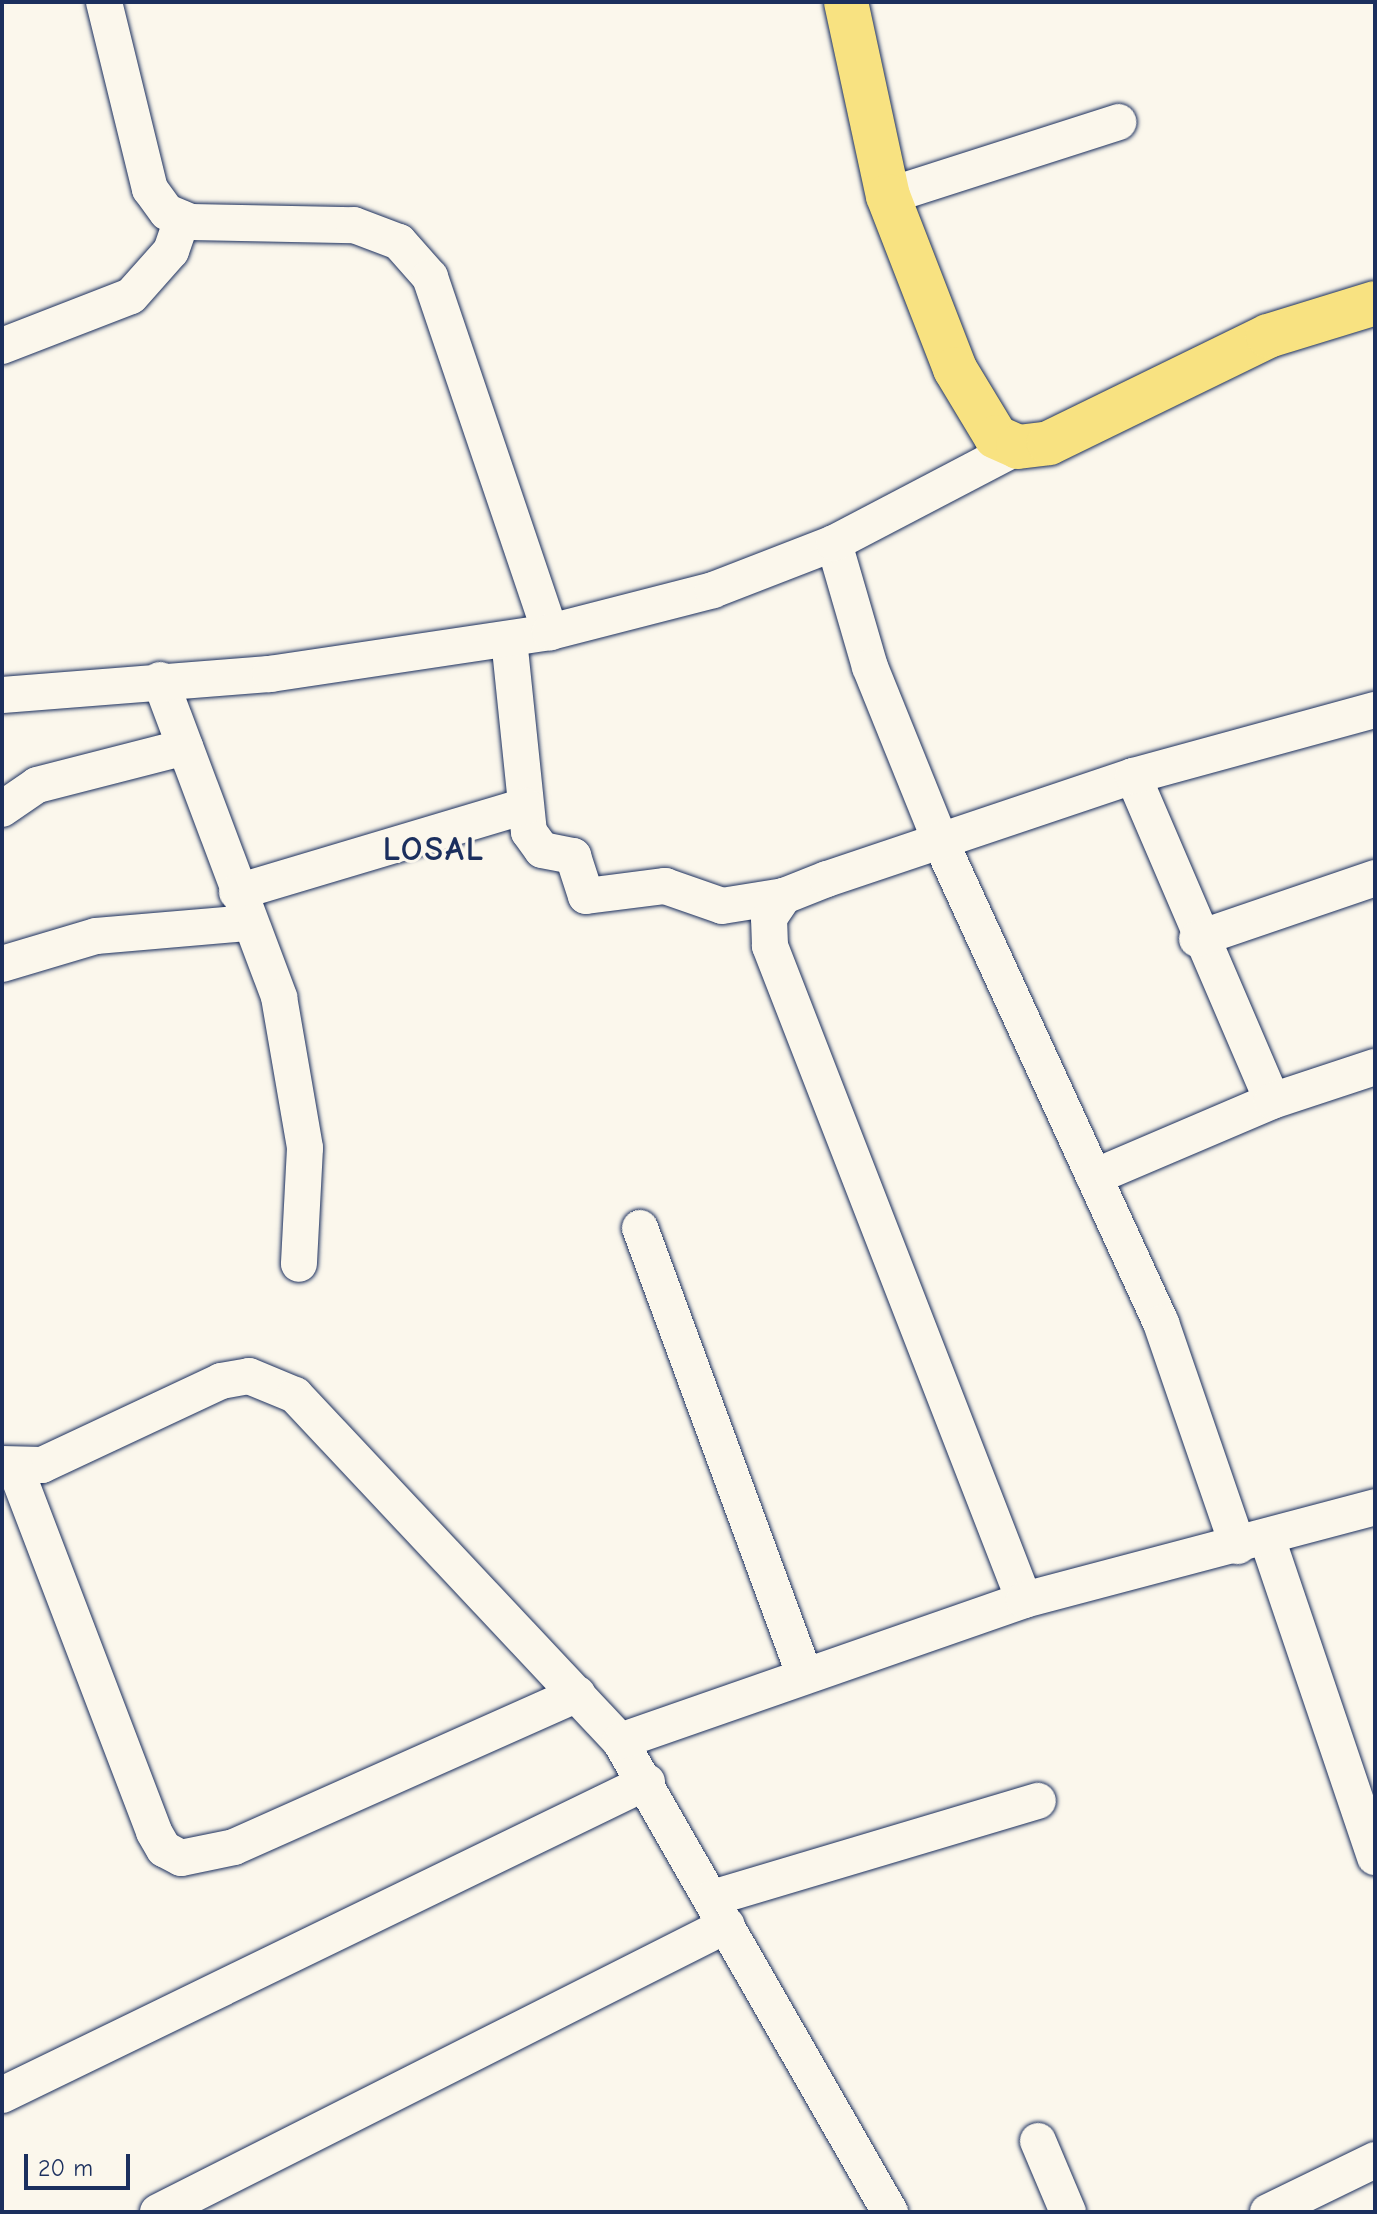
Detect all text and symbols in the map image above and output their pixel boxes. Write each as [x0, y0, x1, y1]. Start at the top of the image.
district label: LOSAL [383, 830, 485, 870]
scale bar [28, 2138, 134, 2188]
text: 20 m [38, 2154, 93, 2182]

